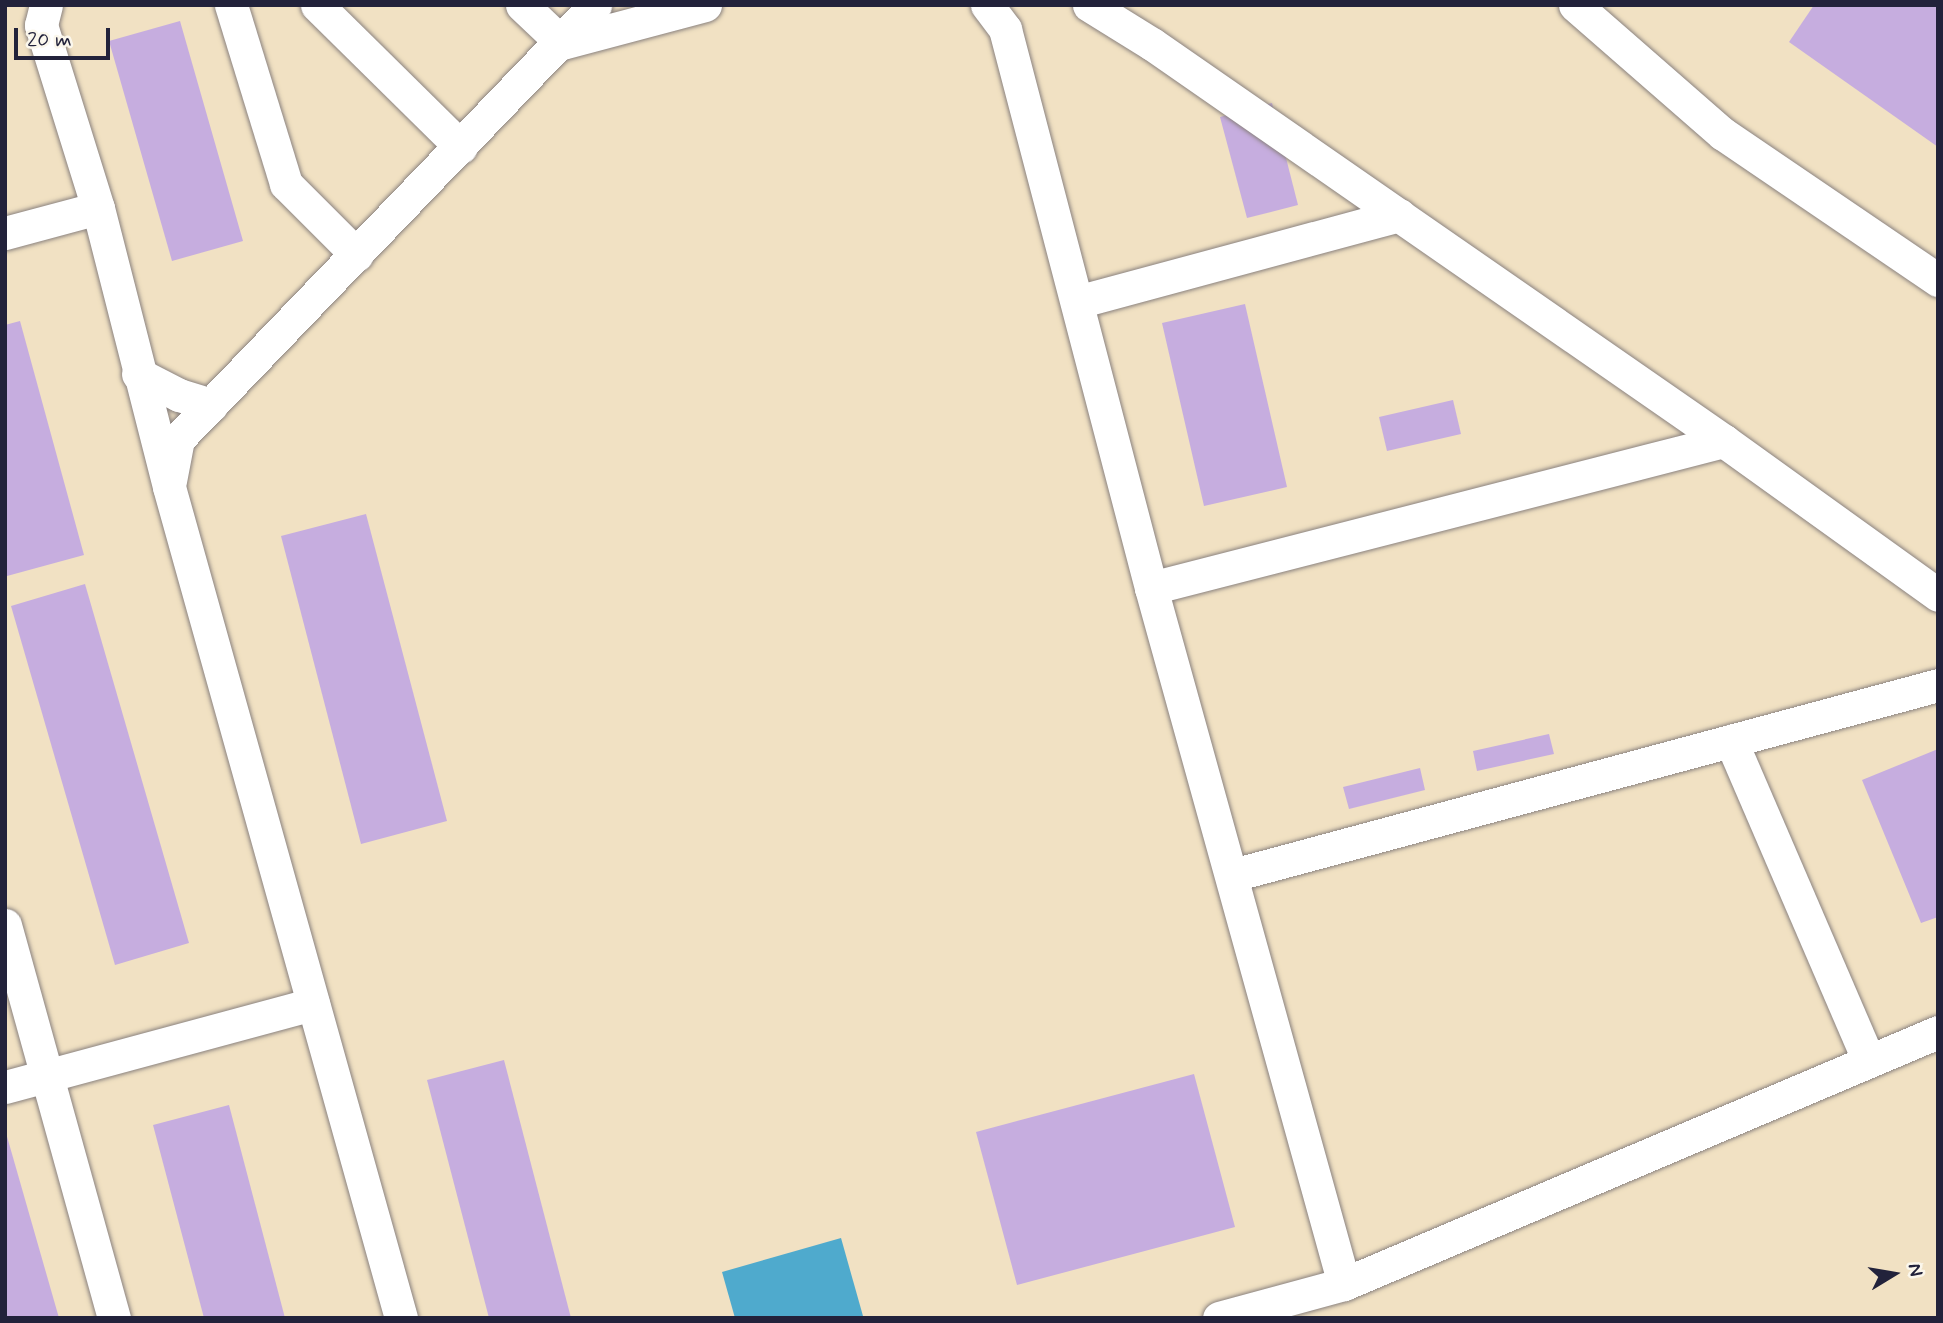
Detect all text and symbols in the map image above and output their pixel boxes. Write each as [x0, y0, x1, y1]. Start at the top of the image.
scale bar [18, 14, 114, 58]
text: 20 m [27, 26, 72, 54]
north arrow [1859, 1239, 1929, 1309]
text: N [1902, 1261, 1929, 1278]

